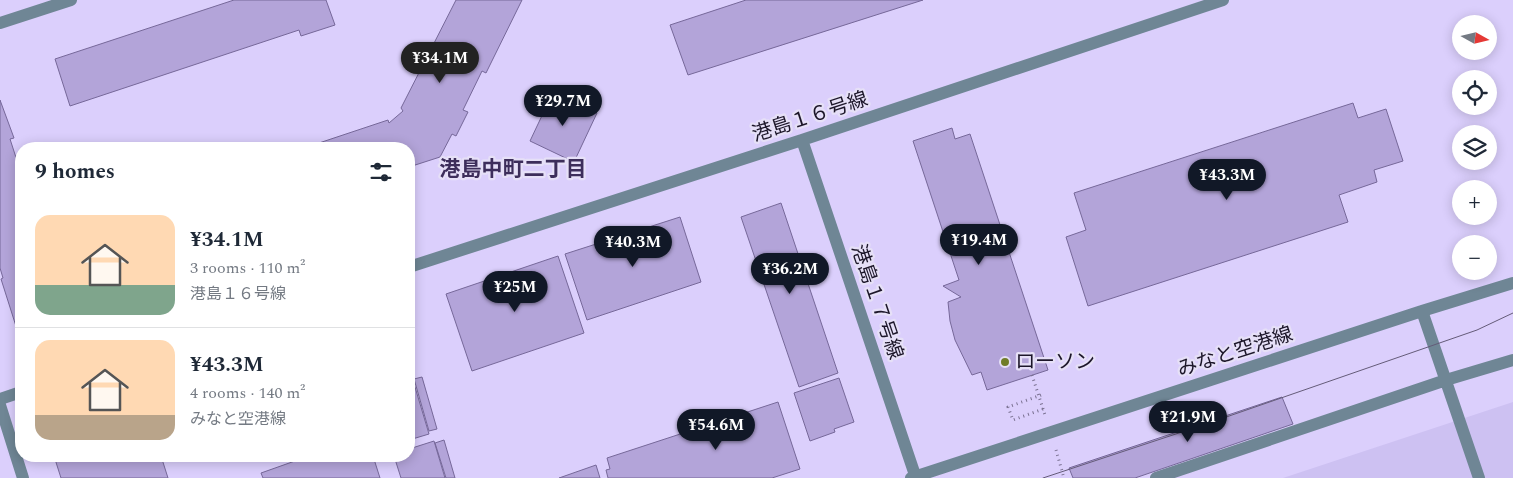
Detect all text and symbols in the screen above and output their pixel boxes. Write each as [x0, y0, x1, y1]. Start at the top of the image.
north arrow [1452, 15, 1498, 60]
map controls [1452, 15, 1497, 280]
pin: ¥34.1M [399, 42, 481, 84]
text: ¥34.1M [412, 46, 468, 70]
button: locate [1452, 70, 1497, 115]
pin: ¥29.7M [522, 84, 604, 127]
street label: 港島１６号線 [748, 84, 872, 150]
text: ¥29.7M [535, 89, 591, 113]
button: layers [1452, 125, 1497, 170]
district label: 港島中町二丁目 [440, 154, 587, 186]
text: 9 homes [35, 156, 115, 188]
icon: filters [367, 158, 395, 186]
pin: ¥43.3M [1186, 158, 1268, 201]
text: ¥43.3M [1199, 163, 1255, 187]
button: + [1452, 180, 1497, 225]
text: ¥34.1M [190, 224, 264, 256]
pin: ¥19.4M [938, 224, 1020, 266]
pin: ¥40.3M [592, 226, 674, 268]
text: ¥19.4M [951, 228, 1007, 252]
text: ¥40.3M [605, 230, 661, 254]
icon: home [75, 235, 135, 295]
button: − [1452, 235, 1497, 280]
street label: 港島１７号線 [843, 240, 911, 364]
pin: ¥36.2M [749, 252, 831, 295]
text: 3 rooms · 110 m² [190, 256, 305, 280]
text: ¥36.2M [762, 257, 818, 281]
pin: ¥25M [485, 270, 545, 313]
text: ¥25M [494, 275, 536, 299]
text: 港島１６号線 [190, 282, 286, 306]
street label: みなと空港線 [1173, 319, 1297, 385]
place label: ローソン [1015, 347, 1095, 377]
text: ¥43.3M [190, 349, 264, 381]
marker: ローソン [999, 356, 1011, 368]
icon: home [75, 360, 135, 420]
text: 4 rooms · 140 m² [190, 381, 305, 405]
pin: ¥21.9M [1147, 400, 1229, 443]
text: ¥21.9M [1160, 405, 1216, 429]
text: みなと空港線 [190, 407, 286, 431]
pin: ¥54.6M [675, 408, 757, 451]
text: ¥54.6M [688, 413, 744, 437]

